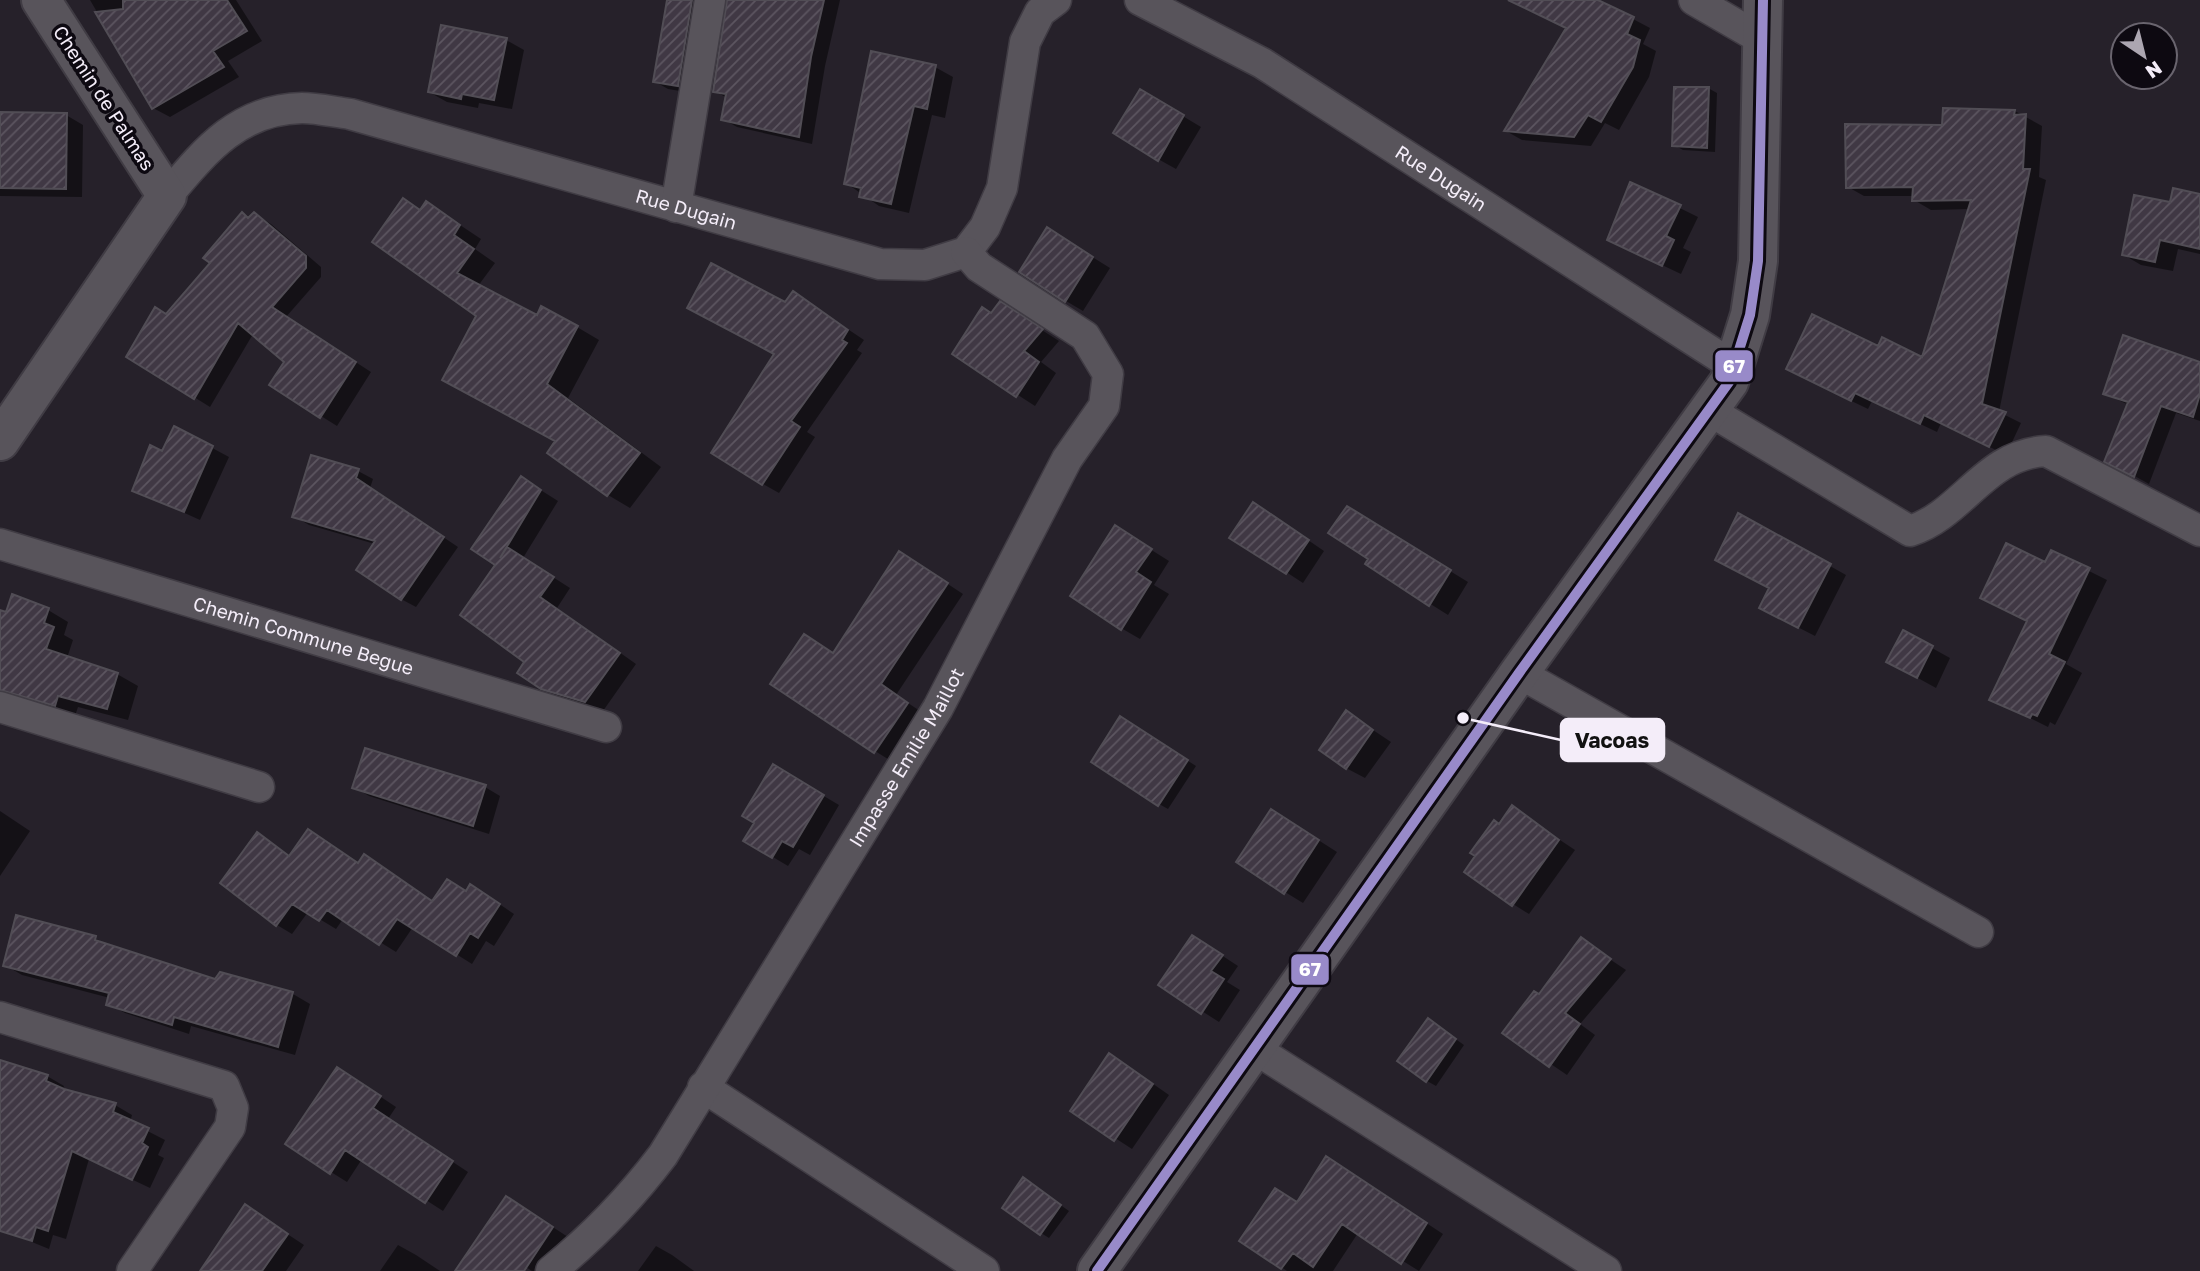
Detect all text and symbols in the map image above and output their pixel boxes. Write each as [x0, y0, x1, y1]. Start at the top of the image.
street label: Chemin de Palmas [49, 21, 160, 174]
north arrow [2109, 21, 2179, 91]
text: N [2142, 57, 2167, 84]
street label: Rue Dugain [1391, 140, 1491, 215]
street label: Rue Dugain [633, 183, 739, 234]
line badge: 67 [1714, 349, 1754, 383]
text: 67 [1723, 354, 1745, 377]
street label: Chemin Commune Begue [191, 591, 417, 679]
street label: Impasse Emilie Maillot [843, 663, 968, 851]
callout: Vacoas [1561, 719, 1664, 761]
text: Vacoas [1575, 727, 1649, 753]
line badge: 67 [1290, 953, 1330, 986]
text: 67 [1299, 957, 1321, 980]

